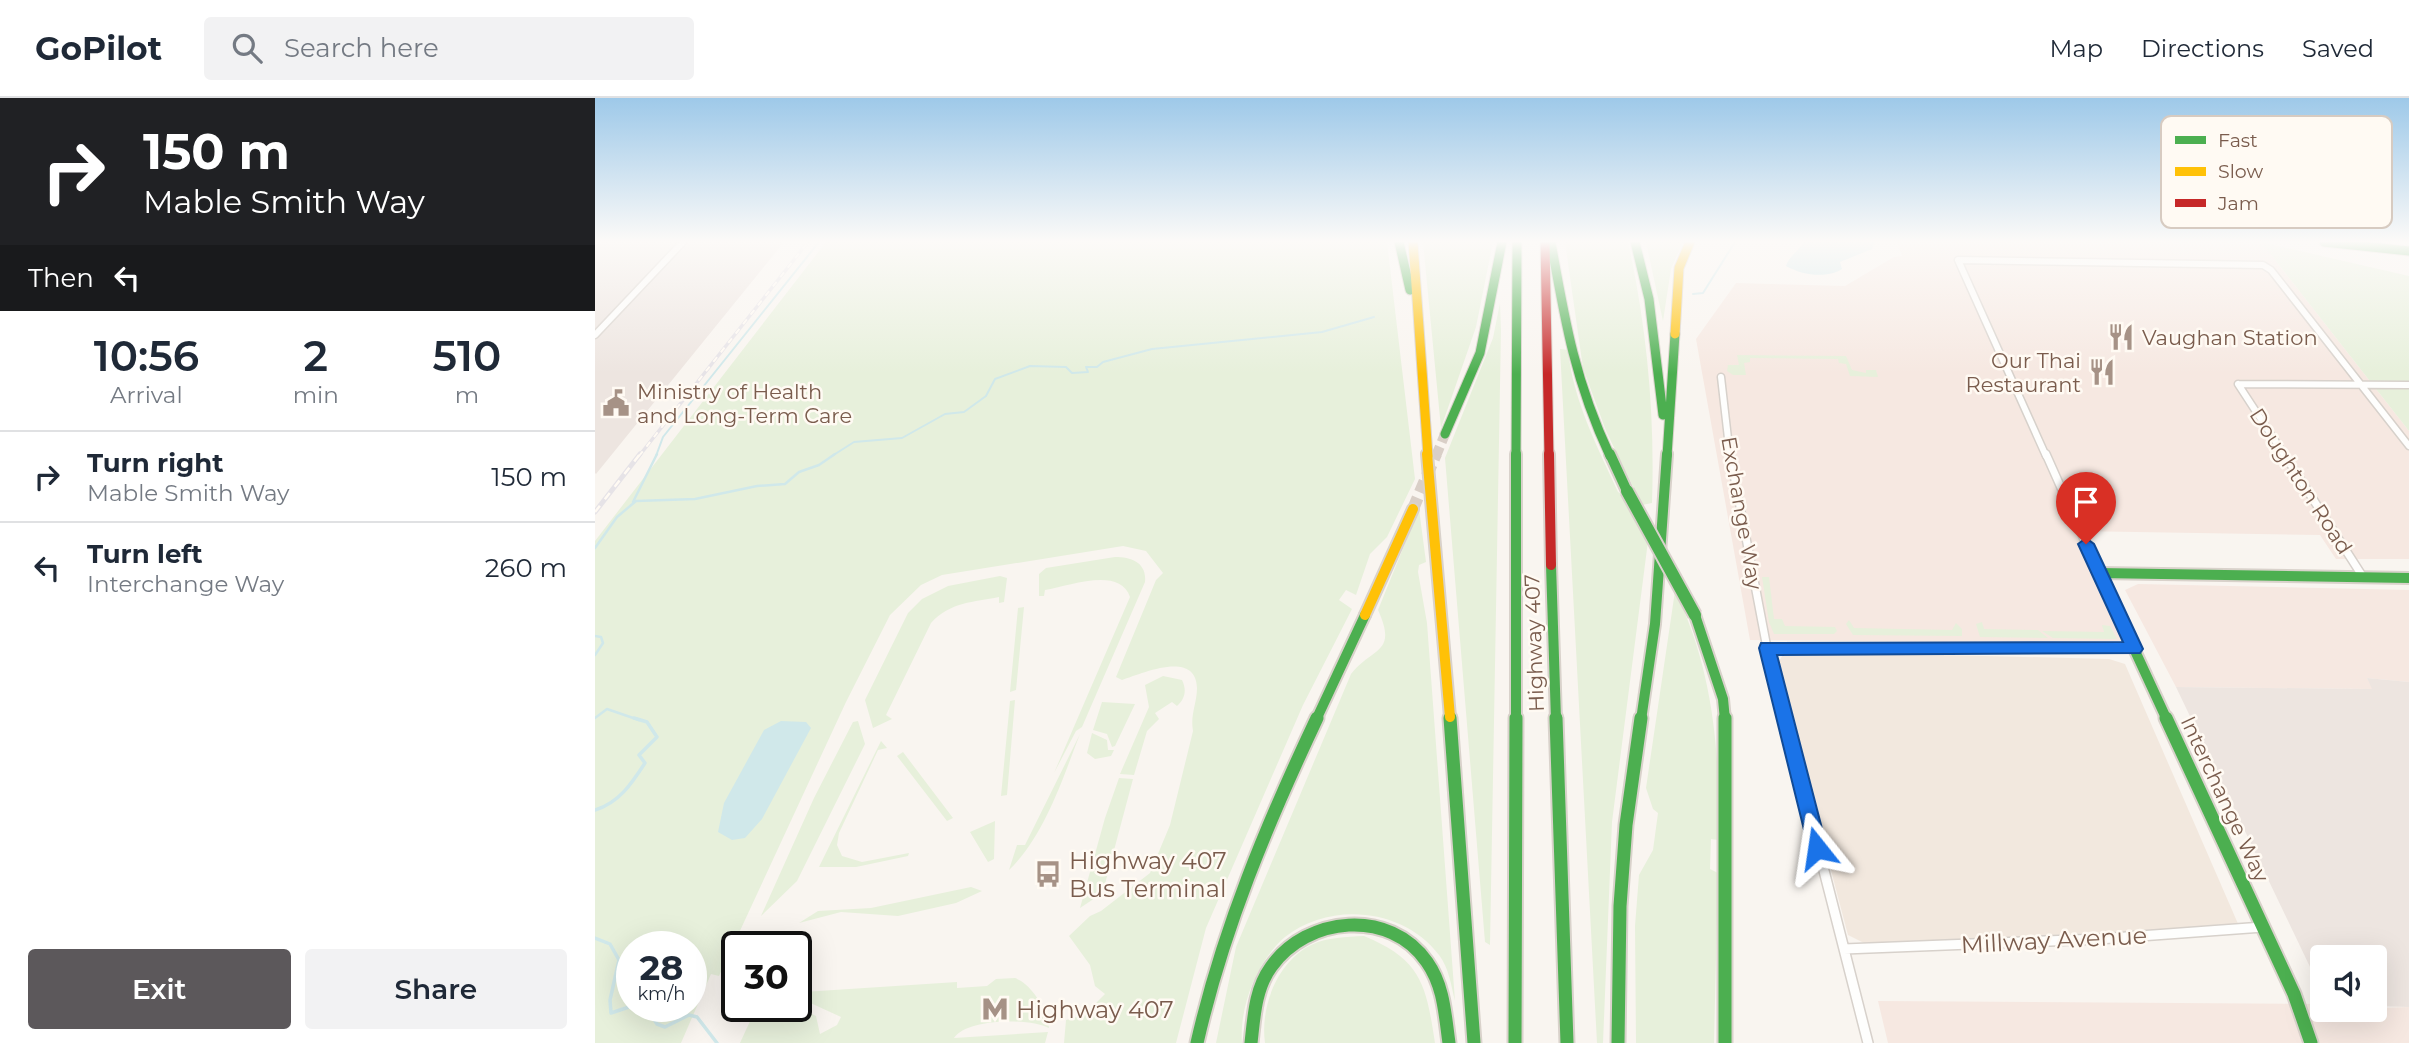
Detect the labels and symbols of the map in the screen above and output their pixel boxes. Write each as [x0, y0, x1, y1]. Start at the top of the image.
legend [2161, 116, 2392, 228]
text: Fast [2218, 129, 2258, 152]
text: Slow [2218, 160, 2263, 183]
text: Jam [2217, 192, 2259, 215]
restaurant icon: Vaughan Station [2106, 322, 2136, 352]
place label: Vaughan Station [2142, 325, 2318, 350]
place label: Our Thai Restaurant [1966, 348, 2081, 397]
restaurant icon: Our Thai Restaurant [2087, 357, 2117, 387]
place label: Ministry of Health and Long-Term Care [637, 379, 852, 428]
public building icon: Ministry of Health and Long-Term Care [601, 388, 631, 418]
street label: Doughton Road [2244, 403, 2358, 559]
street label: Exchange Way [1716, 434, 1768, 592]
pin [2056, 472, 2116, 544]
street label: Highway 407 [1519, 574, 1549, 712]
street label: Interchange Way [2176, 712, 2275, 886]
position arrow [1780, 811, 1854, 885]
place label: Highway 407 Bus Terminal [1069, 846, 1227, 903]
bus stop icon: Highway 407 Bus Terminal [1033, 859, 1063, 889]
street label: Millway Avenue [1960, 921, 2148, 959]
speed limit sign: 30 [721, 931, 812, 1022]
metro station icon: Highway 407 [980, 994, 1010, 1024]
place label: Highway 407 [1016, 995, 1174, 1024]

